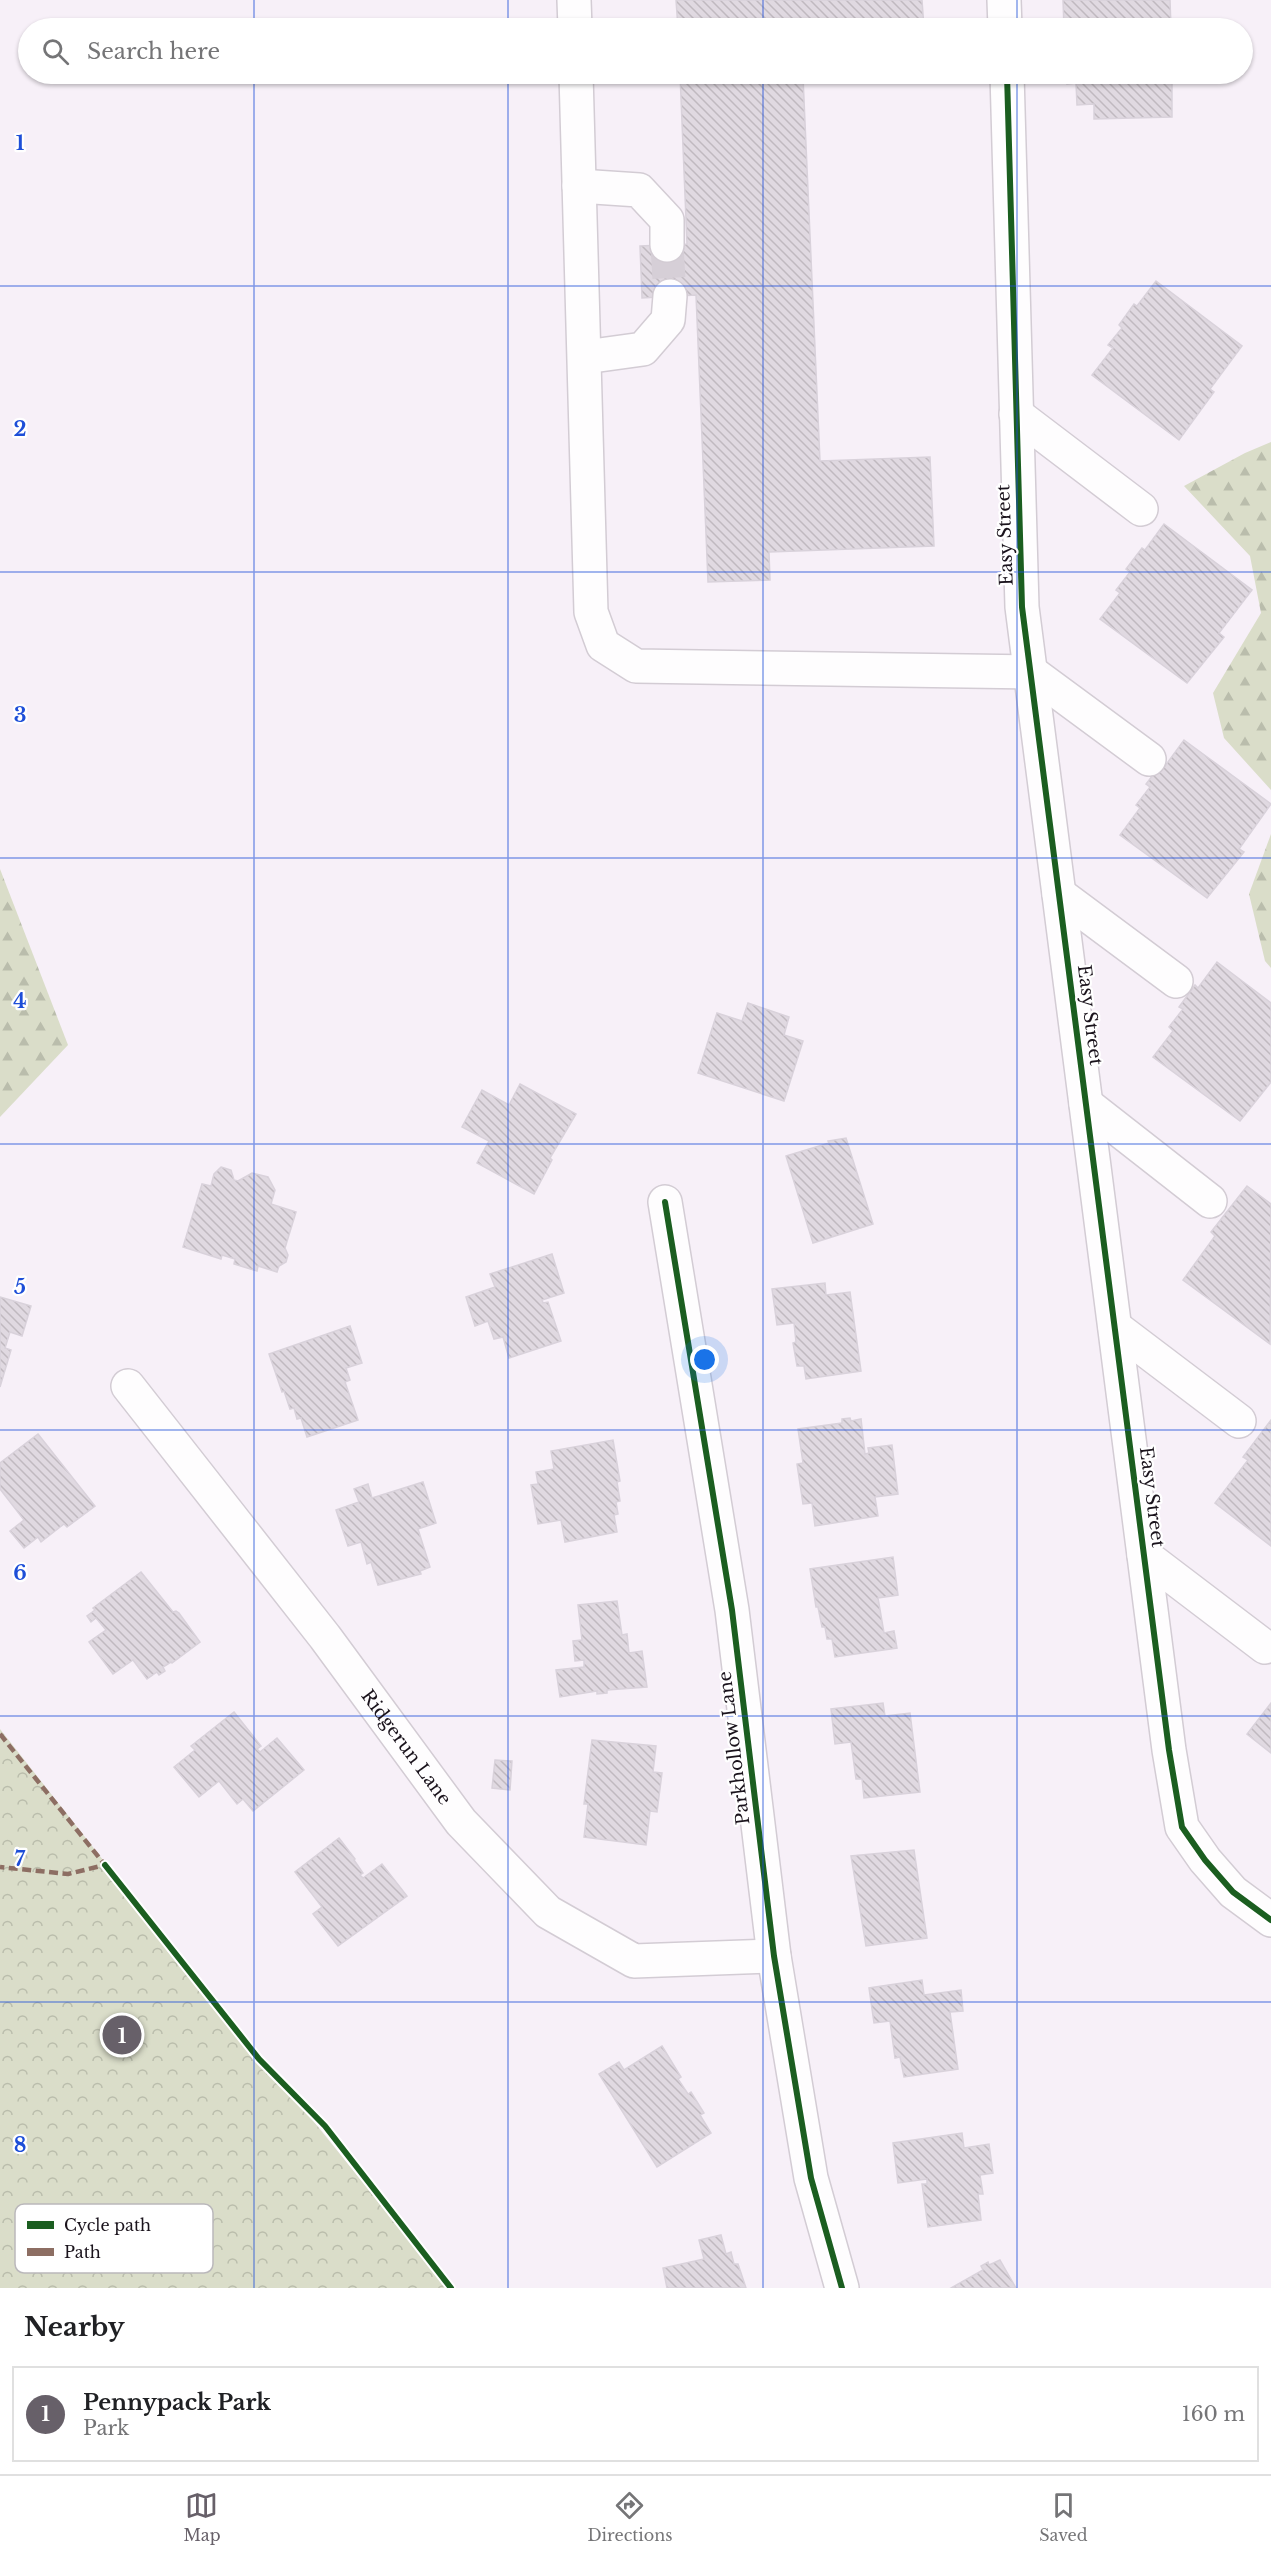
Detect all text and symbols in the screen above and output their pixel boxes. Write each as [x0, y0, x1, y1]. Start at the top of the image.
search box [18, 18, 1253, 84]
icon: search [39, 35, 72, 68]
text: Search here [87, 38, 220, 65]
text: 1 [16, 131, 25, 155]
text: 2 [13, 417, 27, 441]
street label: Easy Street [992, 484, 1018, 586]
text: 3 [14, 703, 26, 727]
street label: Easy Street [1073, 963, 1107, 1067]
text: 4 [13, 989, 27, 1013]
text: 5 [14, 1275, 26, 1299]
your location [690, 1345, 719, 1374]
street label: Easy Street [1135, 1445, 1169, 1549]
text: 6 [13, 1561, 27, 1585]
street label: Parkhollow Lane [714, 1670, 754, 1826]
street label: Ridgerun Lane [356, 1685, 456, 1809]
text: 7 [15, 1847, 26, 1871]
pin: 1 [102, 2012, 142, 2058]
text: 8 [14, 2133, 26, 2157]
legend [15, 2204, 213, 2273]
text: Cycle path [64, 2215, 151, 2235]
text: Path [64, 2242, 101, 2262]
text: Nearby [24, 2311, 125, 2343]
text: Pennypack Park [83, 2389, 271, 2416]
text: 1 [41, 2402, 50, 2426]
text: 160 m [1182, 2402, 1245, 2426]
text: Park [83, 2416, 129, 2440]
tab: Map [183, 2489, 221, 2545]
tab: Directions [587, 2489, 672, 2545]
tab: Saved [1039, 2489, 1088, 2545]

